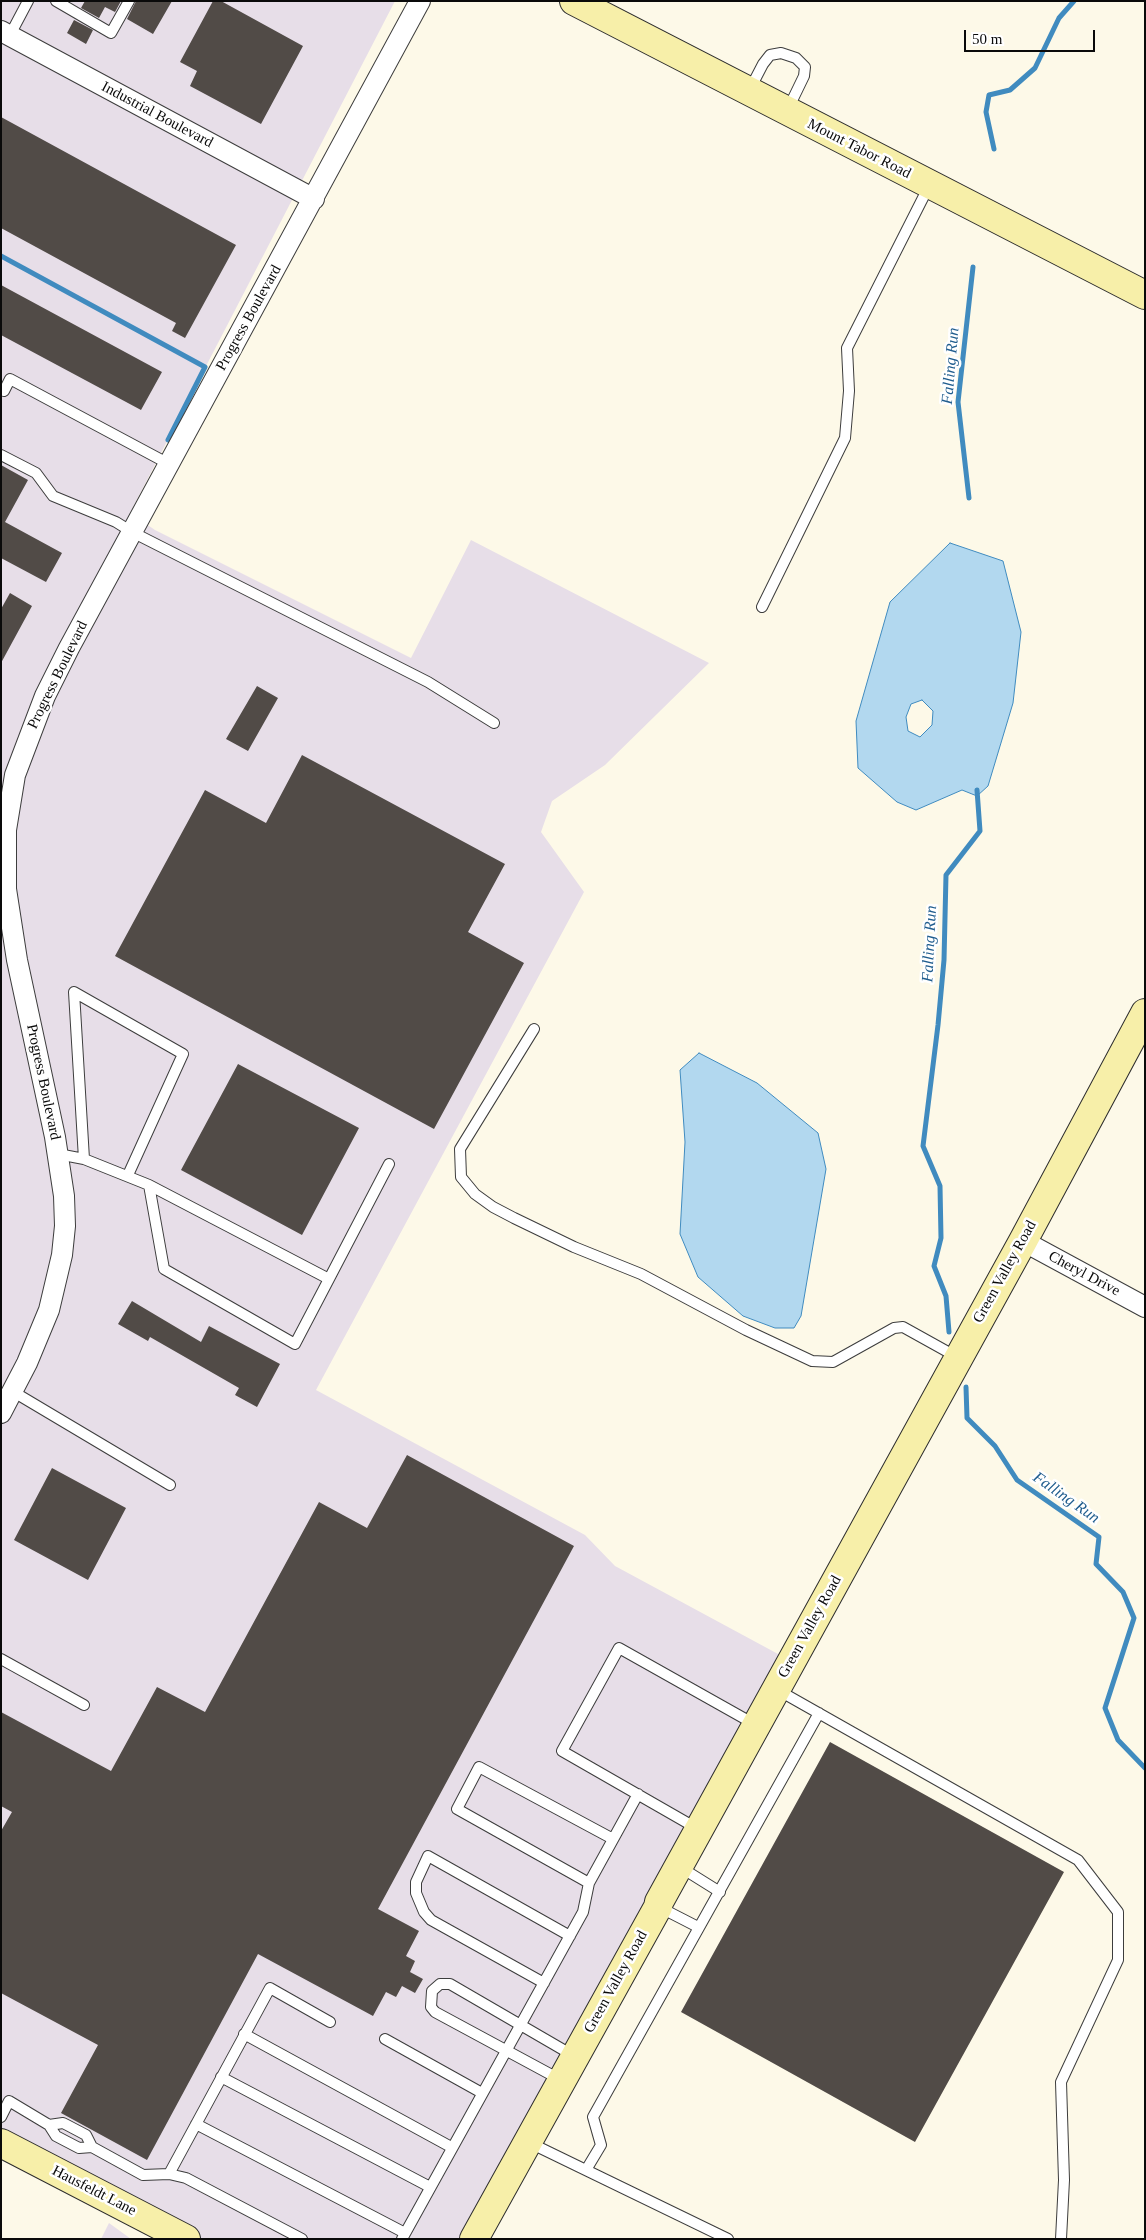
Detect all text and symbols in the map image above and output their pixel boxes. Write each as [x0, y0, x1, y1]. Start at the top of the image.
scale bar [966, 20, 1097, 52]
text: 50 m [972, 31, 1002, 47]
street label: Industrial Boulevard [98, 78, 216, 152]
street label: Mount Tabor Road [804, 115, 914, 183]
street label: Progress Boulevard [213, 262, 285, 374]
water label: Falling Run [938, 327, 964, 405]
street label: Progress Boulevard [24, 618, 92, 732]
water label: Falling Run [918, 905, 942, 983]
street label: Progress Boulevard [22, 1022, 64, 1142]
street label: Green Valley Road [969, 1218, 1041, 1326]
street label: Cheryl Drive [1045, 1248, 1123, 1300]
water label: Falling Run [1029, 1468, 1103, 1528]
street label: Green Valley Road [774, 1573, 846, 1681]
street label: Green Valley Road [580, 1928, 652, 2036]
street label: Hausfeldt Lane [49, 2162, 139, 2220]

